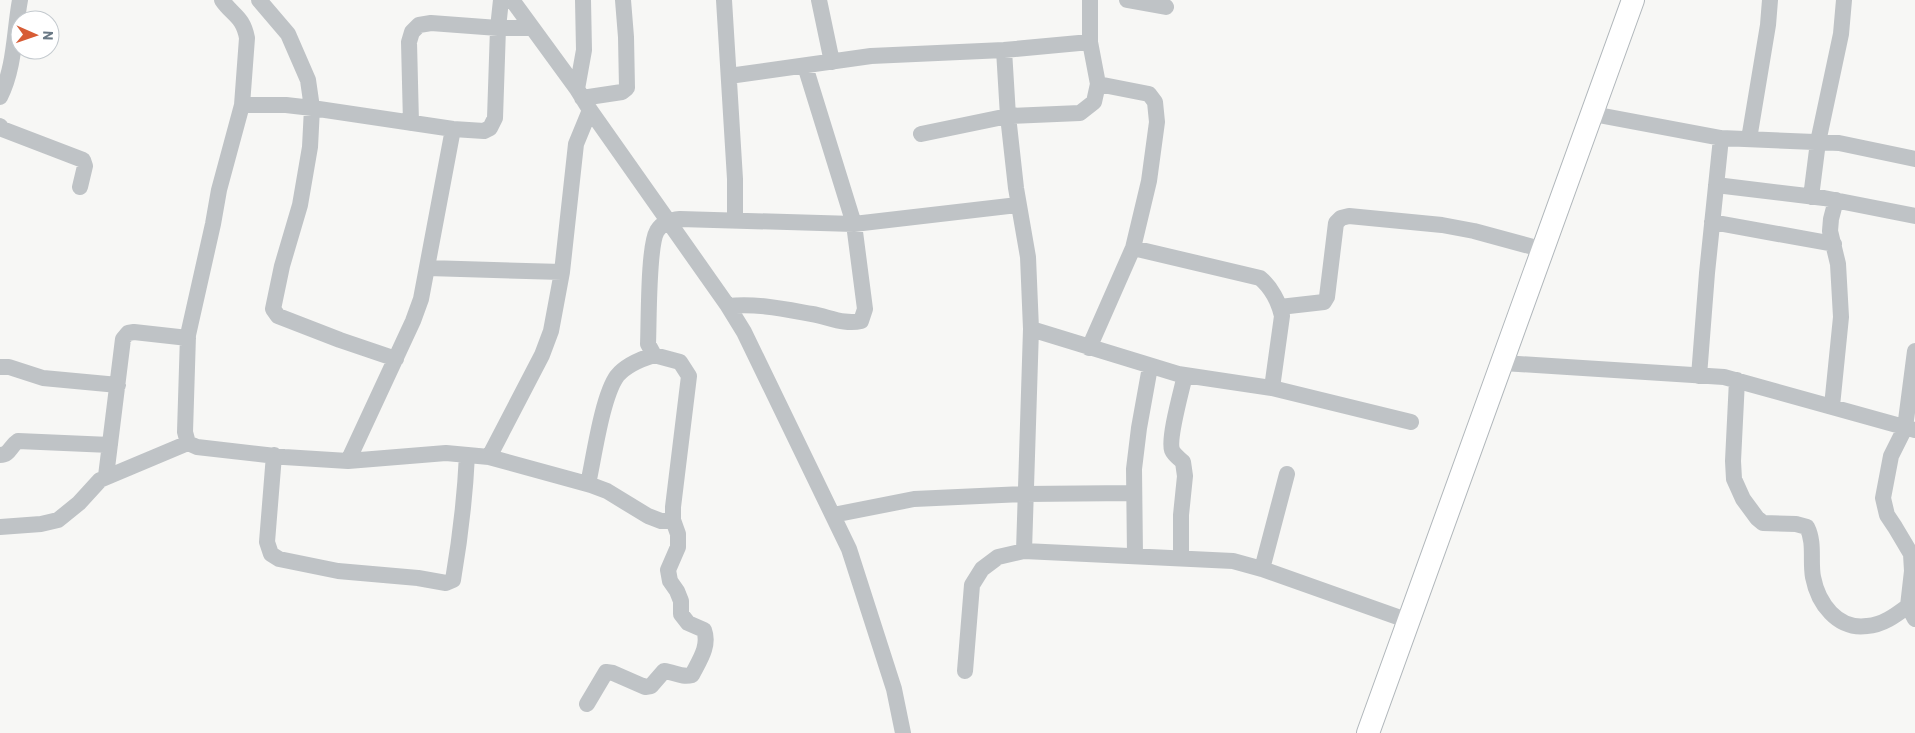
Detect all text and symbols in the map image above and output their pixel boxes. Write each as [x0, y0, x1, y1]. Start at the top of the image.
north arrow [10, 10, 60, 60]
text: N [40, 31, 57, 40]

